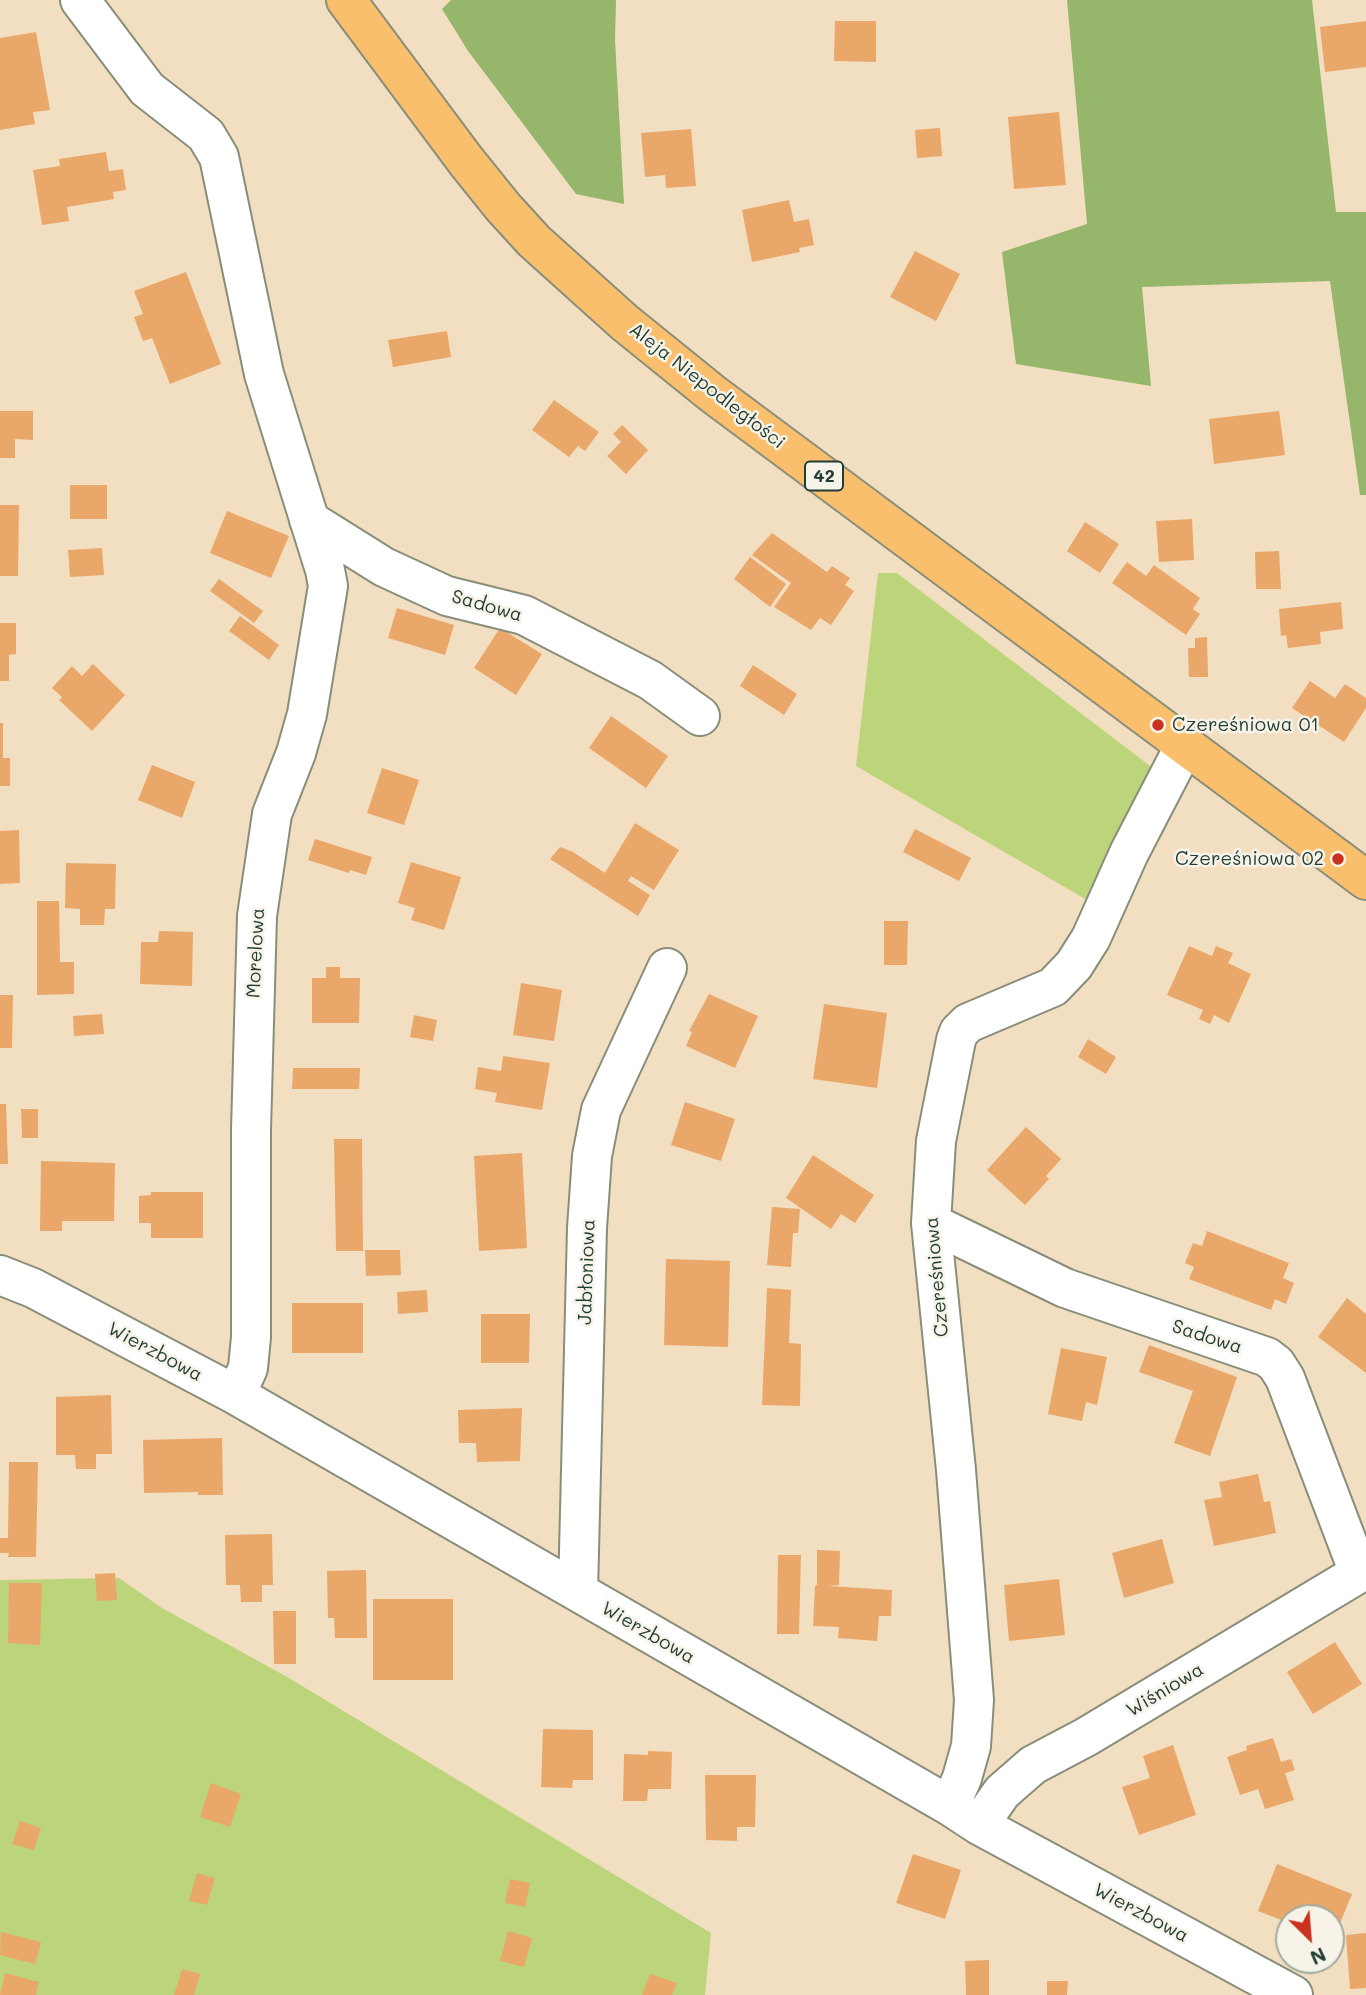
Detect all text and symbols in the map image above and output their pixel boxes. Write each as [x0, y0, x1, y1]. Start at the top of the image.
street label: Aleja Niepodległości [625, 318, 789, 454]
road number: 42 [805, 462, 843, 490]
street label: Sadowa [449, 585, 525, 627]
place label: Czereśniowa 01 [1172, 714, 1319, 736]
marker: Czereśniowa 01 [1150, 717, 1166, 733]
place label: Czereśniowa 02 [1175, 848, 1324, 870]
marker: Czereśniowa 02 [1330, 851, 1346, 867]
street label: Morelowa [242, 907, 270, 999]
street label: Czereśniowa [920, 1216, 954, 1338]
street label: Jabłoniowa [574, 1219, 600, 1325]
street label: Sadowa [1169, 1315, 1245, 1359]
street label: Wierzbowa [104, 1317, 206, 1387]
street label: Wierzbowa [597, 1597, 699, 1669]
street label: Wiśniowa [1122, 1658, 1208, 1722]
street label: Wierzbowa [1090, 1878, 1192, 1948]
north arrow [1275, 1904, 1345, 1974]
text: N [1306, 1942, 1330, 1971]

